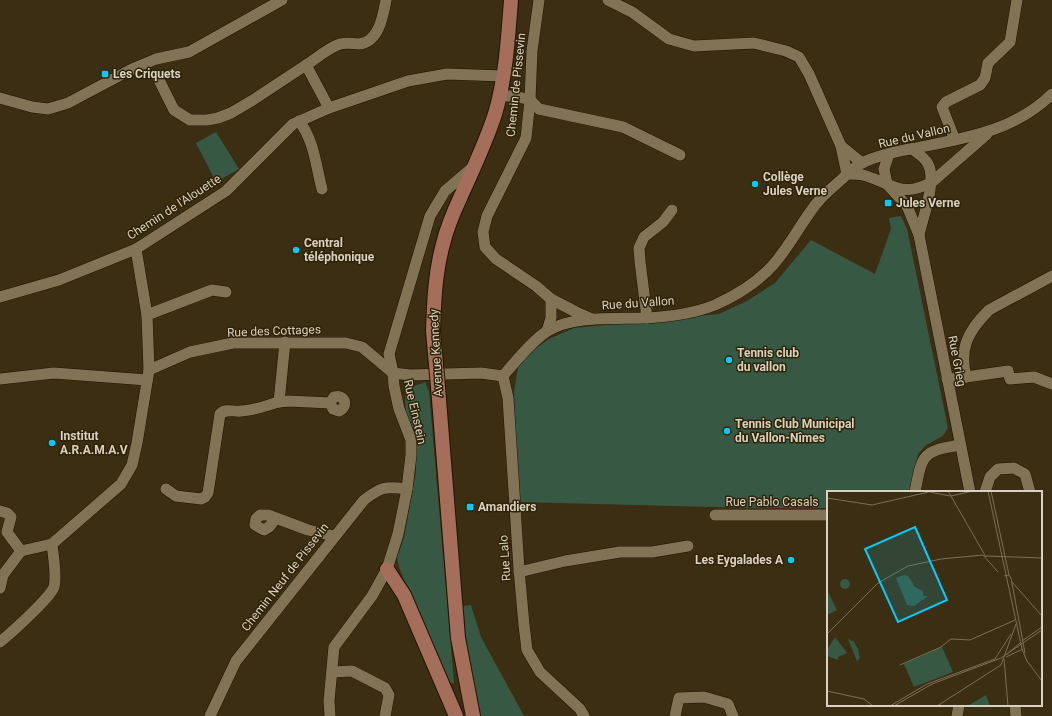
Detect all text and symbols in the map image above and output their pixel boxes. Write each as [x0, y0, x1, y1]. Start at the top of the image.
street label: Chemin de Pissevin [504, 32, 528, 138]
place label: Les Criquets [113, 67, 181, 81]
marker: Les Criquets [100, 69, 110, 79]
street label: Rue du Vallon [877, 121, 951, 151]
place label: Collège Jules Verne [763, 170, 827, 198]
street label: Chemin de l'Alouette [124, 171, 224, 243]
marker: Collège Jules Verne [750, 179, 760, 189]
place label: Jules Verne [896, 196, 960, 210]
marker: Jules Verne [883, 198, 893, 208]
place label: Central téléphonique [304, 236, 375, 264]
marker: Central téléphonique [291, 245, 301, 255]
street label: Rue du Vallon [601, 293, 675, 313]
street label: Avenue Kennedy [427, 308, 445, 397]
street label: Rue des Cottages [227, 322, 321, 340]
street label: Rue Grieg [945, 334, 969, 388]
place label: Tennis club du vallon [737, 346, 799, 374]
marker: Tennis club du vallon [724, 355, 734, 365]
street label: Rue Einstein [401, 378, 429, 446]
place label: Tennis Club Municipal du Vallon-Nîmes [735, 417, 855, 445]
marker: Tennis Club Municipal du Vallon-Nîmes [722, 426, 732, 436]
place label: Institut A.R.A.M.A.V [60, 429, 128, 457]
marker: Institut A.R.A.M.A.V [47, 438, 57, 448]
inset map [827, 491, 1042, 706]
street label: Rue Pablo Casals [725, 495, 819, 509]
place label: Amandiers [478, 500, 536, 514]
marker: Amandiers [465, 502, 475, 512]
street label: Chemin Neuf de Pissevin [238, 520, 332, 634]
street label: Rue Lalo [496, 534, 514, 581]
place label: Les Eygalades A [695, 553, 784, 567]
marker: Les Eygalades A [786, 555, 796, 565]

